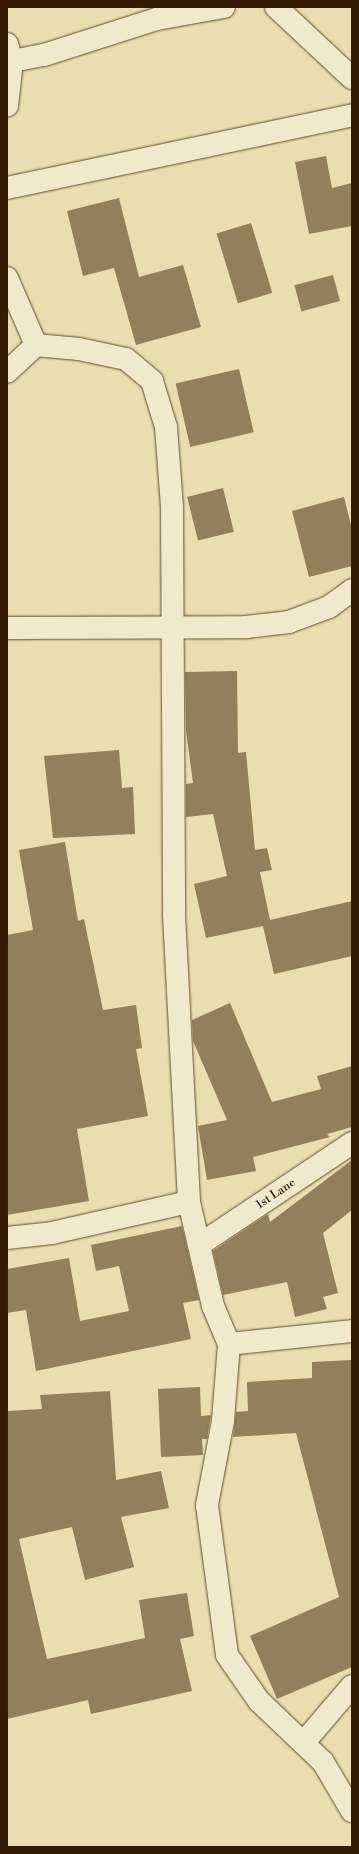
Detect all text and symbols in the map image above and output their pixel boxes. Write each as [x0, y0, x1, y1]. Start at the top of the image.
street label: 1st Lane [254, 1176, 298, 1212]

